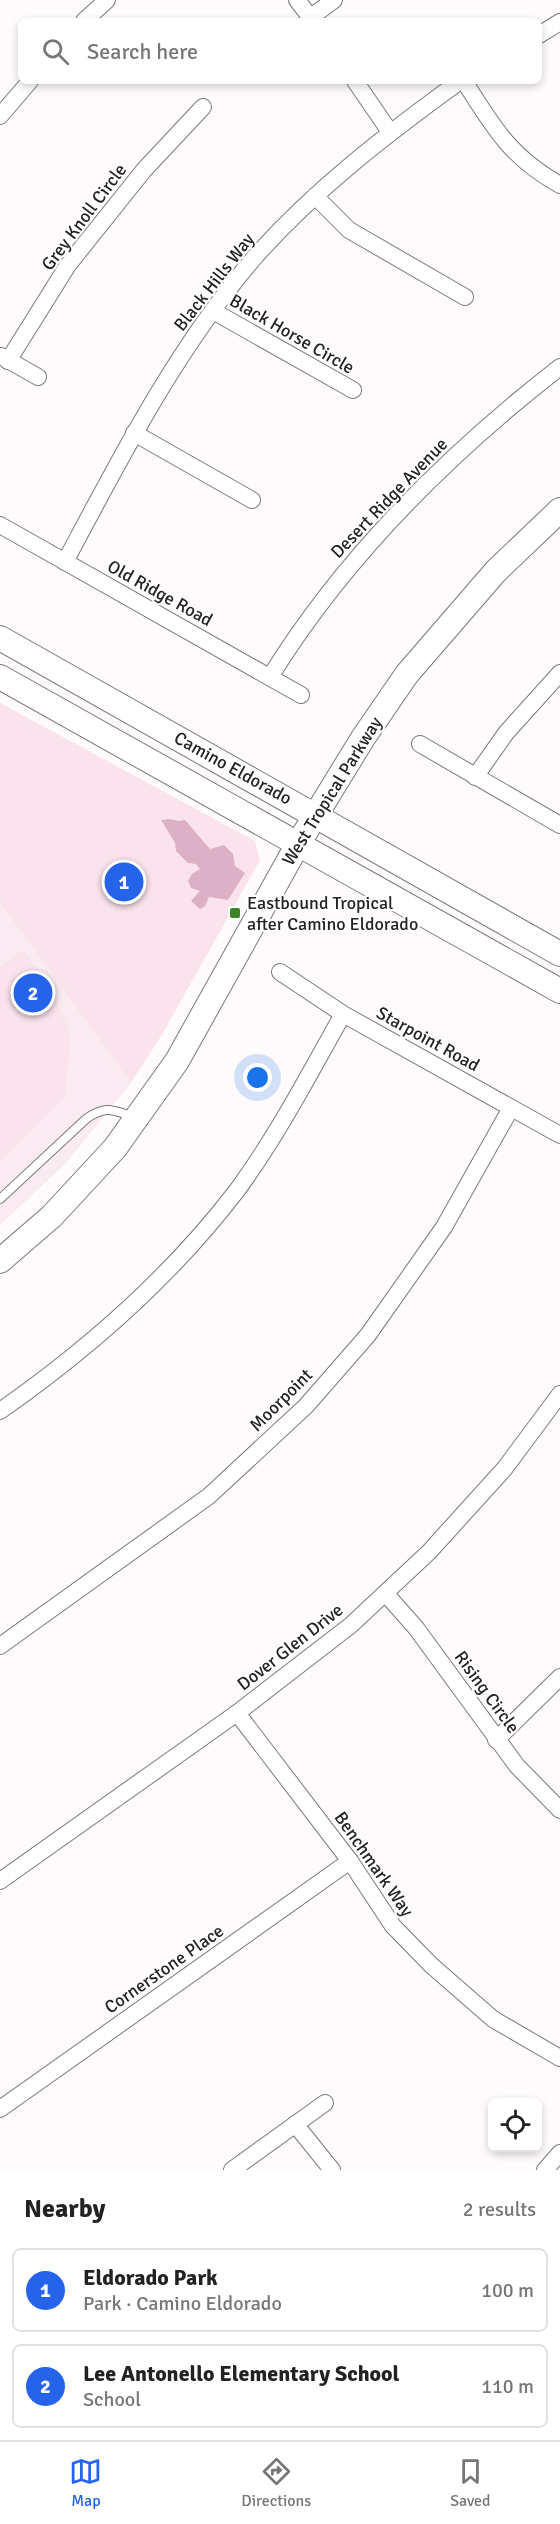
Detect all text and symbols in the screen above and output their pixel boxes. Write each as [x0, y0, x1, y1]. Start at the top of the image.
search box [18, 18, 542, 84]
icon: search [39, 35, 72, 68]
text: Search here [87, 38, 198, 65]
street label: Grey Knoll Circle [37, 159, 131, 275]
street label: Black Hills Way [169, 228, 259, 335]
street label: Black Horse Circle [226, 289, 358, 379]
street label: Desert Ridge Avenue [326, 433, 452, 563]
street label: Old Ridge Road [104, 555, 216, 631]
street label: West Tropical Parkway [277, 712, 387, 869]
street label: Camino Eldorado [170, 727, 296, 809]
pin: 1 [104, 860, 144, 904]
place label: Eastbound Tropical after Camino Eldorado [247, 892, 418, 935]
marker: Eastbound Tropical after Camino Eldorado [228, 906, 242, 920]
pin: 2 [14, 970, 52, 1016]
street label: Starpoint Road [373, 1002, 483, 1076]
your location [243, 1063, 272, 1092]
street label: Moorpoint [245, 1364, 317, 1436]
street label: Dover Glen Drive [233, 1599, 347, 1695]
street label: Rising Circle [450, 1647, 524, 1737]
street label: Benchmark Way [330, 1807, 419, 1921]
street label: Cornerstone Place [100, 1920, 228, 2018]
map controls [488, 2098, 542, 2152]
button: locate [488, 2098, 542, 2152]
text: Nearby [24, 2193, 105, 2225]
text: 2 results [463, 2197, 536, 2222]
text: Eldorado Park [83, 2264, 218, 2291]
text: 1 [40, 2278, 51, 2303]
text: 100 m [481, 2278, 534, 2303]
text: Park · Camino Eldorado [83, 2291, 282, 2316]
text: Lee Antonello Elementary School [83, 2360, 399, 2387]
text: 2 [40, 2374, 51, 2399]
text: 110 m [481, 2374, 534, 2399]
text: School [83, 2387, 141, 2412]
tab: Map [69, 2455, 102, 2511]
tab: Directions [241, 2455, 311, 2511]
tab: Saved [450, 2455, 491, 2511]

